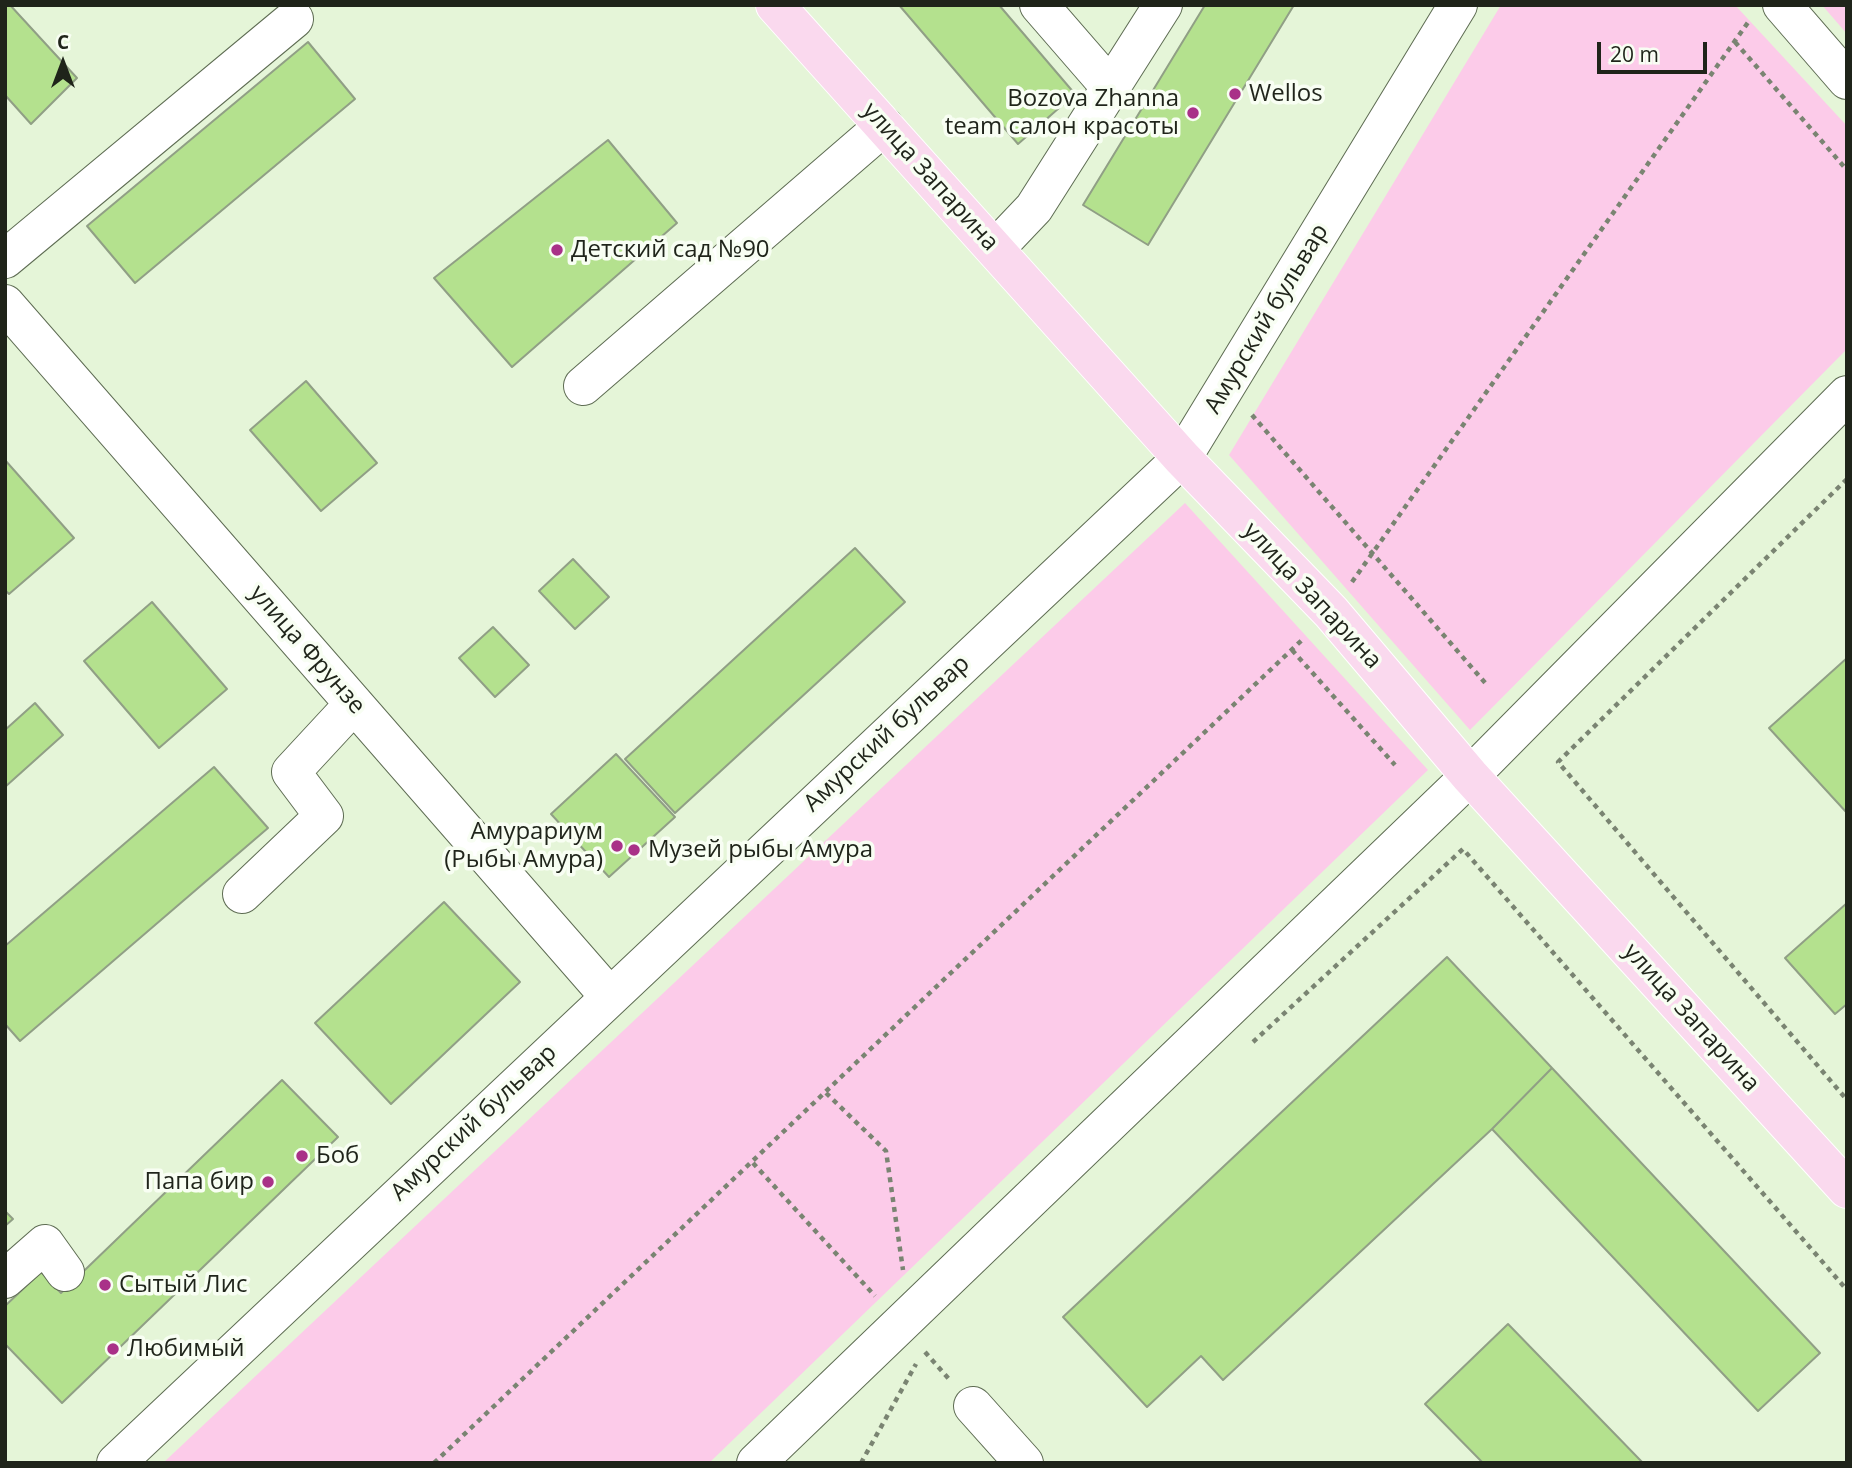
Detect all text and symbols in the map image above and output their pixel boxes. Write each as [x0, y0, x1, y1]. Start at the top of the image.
north arrow [28, 28, 98, 98]
scale bar [1600, 28, 1710, 72]
text: С [57, 29, 69, 55]
text: 20 m [1610, 40, 1659, 68]
place label: Wellos [1249, 80, 1323, 108]
place label: Bozova Zhanna team салон красоты [945, 85, 1179, 141]
marker: Wellos [1227, 86, 1243, 102]
street label: улица Запарина [856, 97, 1004, 257]
marker: Bozova Zhanna team салон красоты [1185, 105, 1201, 121]
street label: Амурский бульвар [1199, 219, 1335, 419]
place label: Детский сад №90 [571, 236, 770, 264]
marker: Детский сад №90 [549, 242, 565, 258]
street label: улица Запарина [1237, 517, 1387, 675]
street label: улица Фрунзе [243, 580, 371, 720]
street label: Амурский бульвар [798, 650, 976, 818]
place label: Амурариум (Рыбы Амура) [444, 818, 603, 874]
place label: Музей рыбы Амура [648, 836, 873, 864]
marker: Амурариум (Рыбы Амура) [609, 838, 625, 854]
marker: Музей рыбы Амура [626, 842, 642, 858]
street label: улица Запарина [1617, 938, 1765, 1098]
street label: Амурский бульвар [385, 1039, 563, 1207]
place label: Боб [316, 1142, 359, 1170]
marker: Боб [294, 1148, 310, 1164]
place label: Папа бир [145, 1168, 254, 1196]
marker: Папа бир [260, 1174, 276, 1190]
place label: Сытый Лис [119, 1271, 247, 1299]
marker: Сытый Лис [97, 1277, 113, 1293]
place label: Любимый [127, 1335, 245, 1363]
marker: Любимый [105, 1341, 121, 1357]

